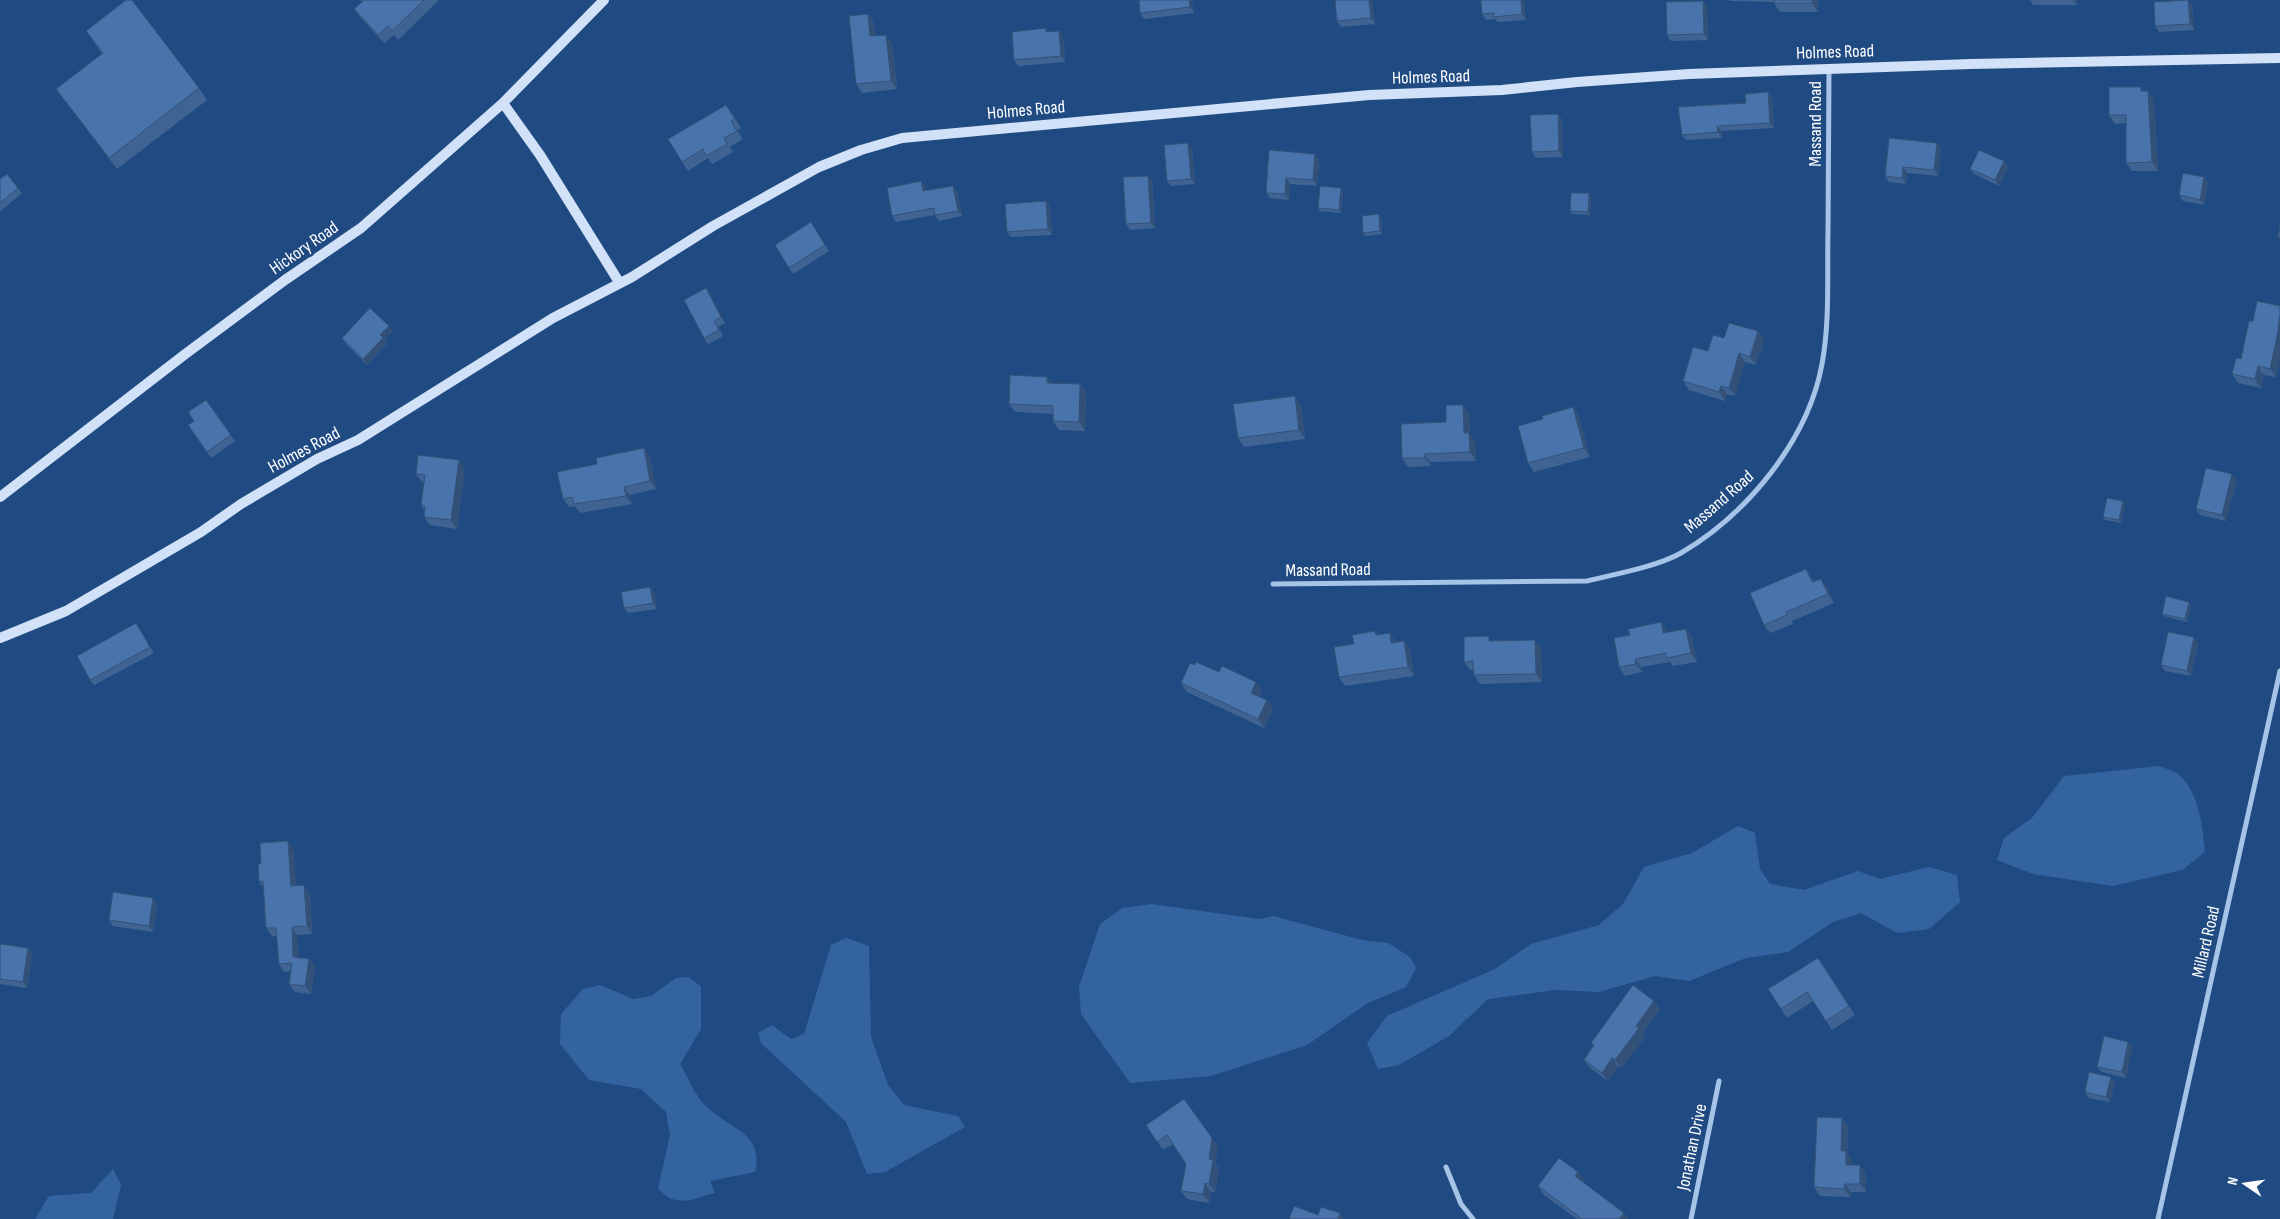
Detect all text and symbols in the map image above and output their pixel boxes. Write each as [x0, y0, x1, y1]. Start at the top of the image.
street label: Holmes Road [1796, 40, 1874, 64]
street label: Holmes Road [1392, 65, 1470, 89]
street label: Massand Road [1805, 81, 1826, 167]
street label: Holmes Road [986, 96, 1066, 124]
street label: Hickory Road [266, 217, 342, 279]
street label: Holmes Road [265, 422, 343, 478]
street label: Massand Road [1680, 466, 1758, 538]
street label: Massand Road [1285, 559, 1371, 581]
street label: Millard Road [2188, 904, 2224, 980]
street label: Jonathan Drive [1672, 1102, 1711, 1193]
north arrow [2220, 1159, 2270, 1209]
text: N [2224, 1176, 2242, 1187]

